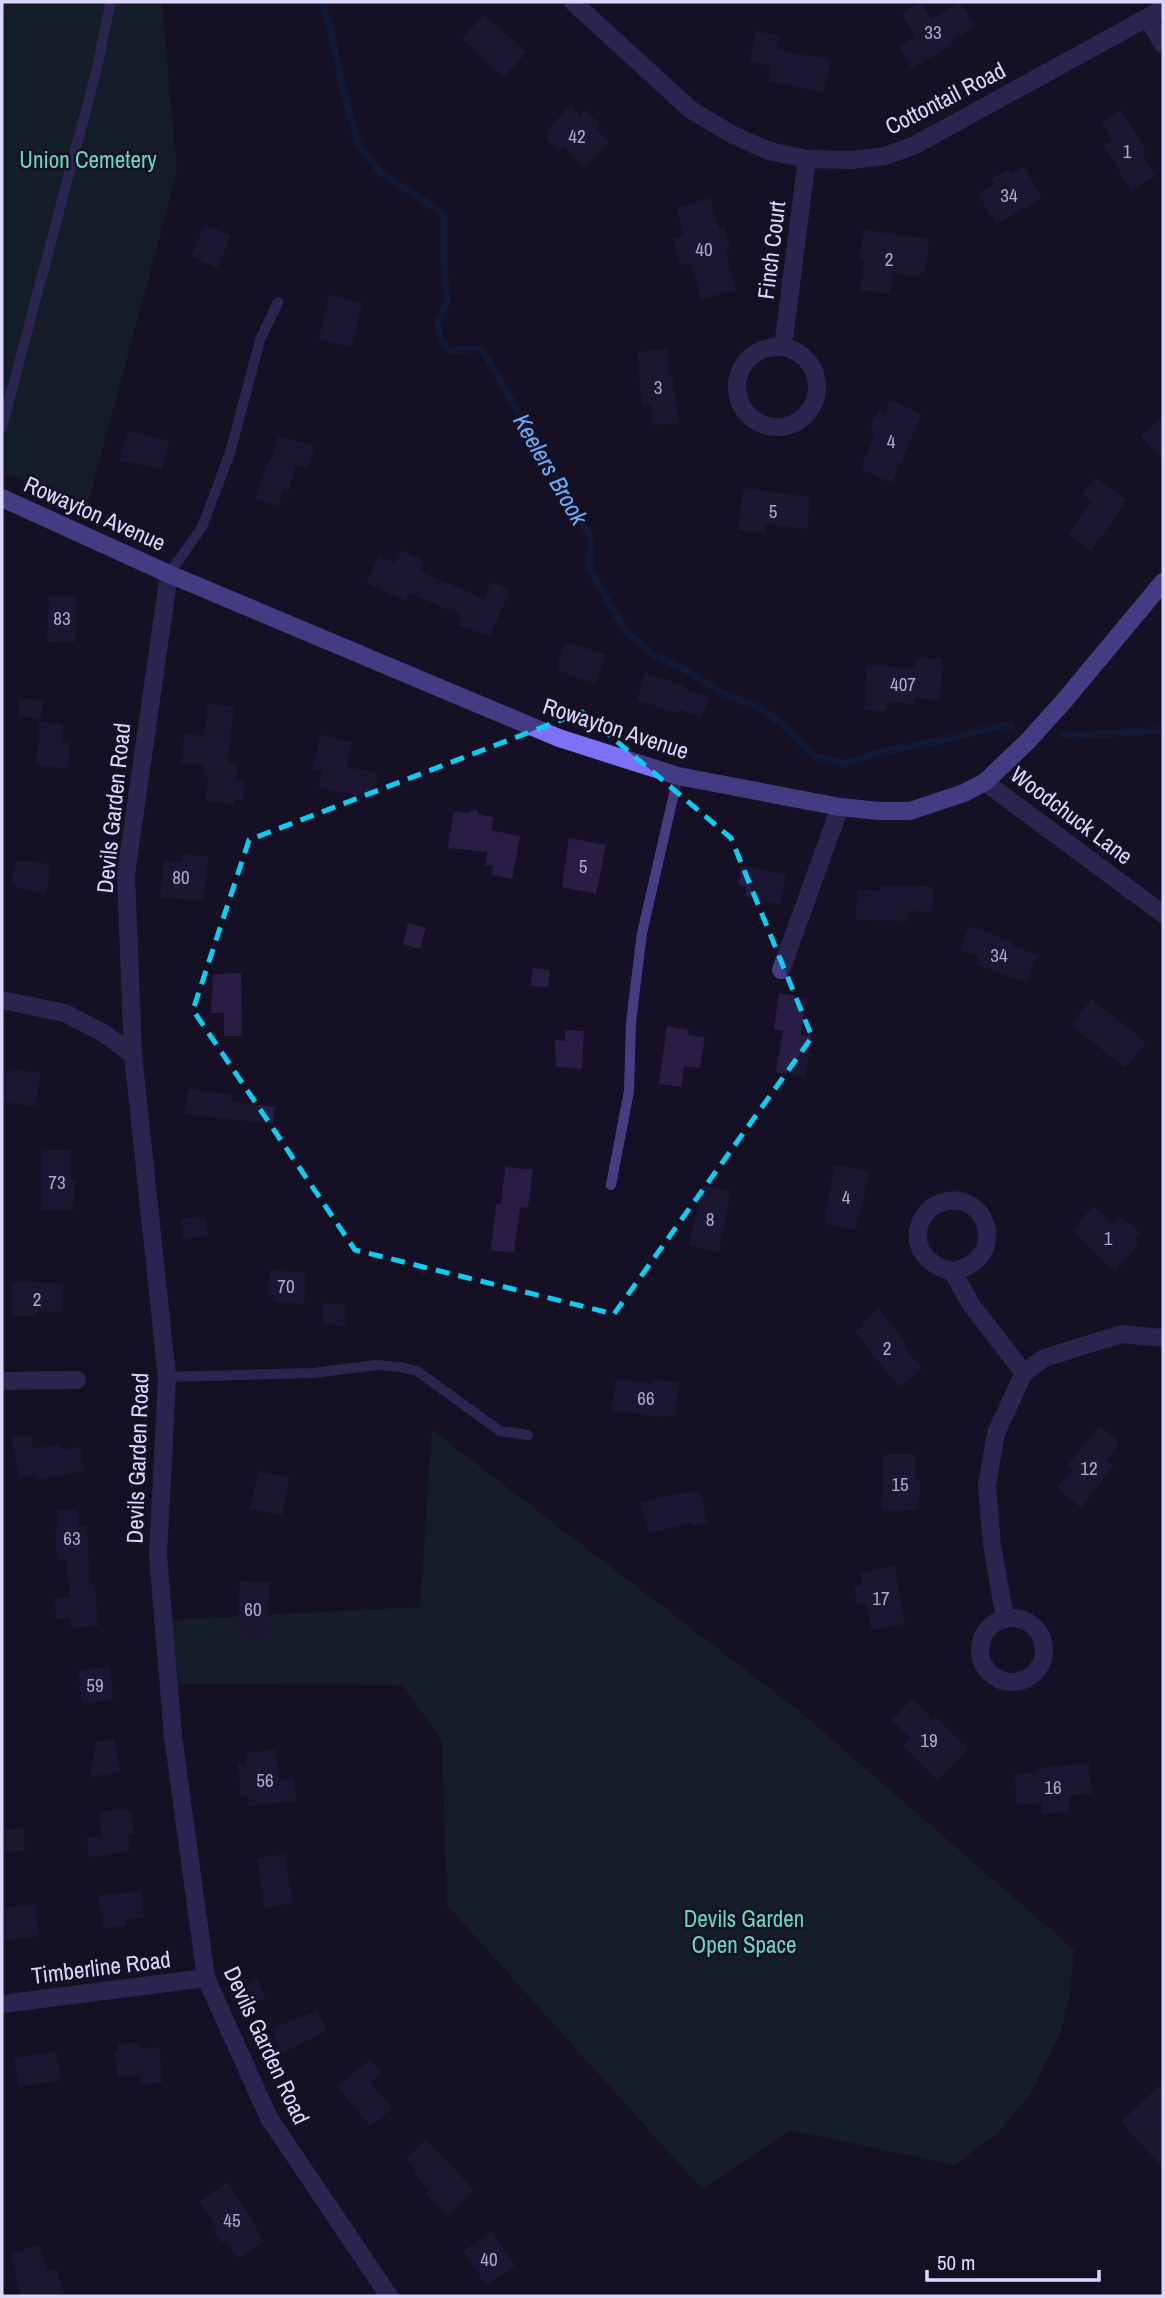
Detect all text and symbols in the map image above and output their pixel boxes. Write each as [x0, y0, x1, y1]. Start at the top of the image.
house number: 33 [924, 19, 942, 45]
street label: Cottontail Road [880, 54, 1010, 142]
house number: 42 [568, 123, 586, 149]
house number: 1 [1123, 138, 1132, 164]
park label: Union Cemetery [19, 144, 157, 175]
house number: 34 [1000, 182, 1018, 208]
street label: Finch Court [750, 199, 792, 301]
house number: 40 [695, 236, 713, 262]
house number: 2 [885, 246, 893, 272]
house number: 3 [654, 374, 662, 400]
water label: Keelers Brook [506, 407, 596, 532]
house number: 4 [887, 428, 896, 454]
street label: Rowayton Avenue [19, 468, 171, 558]
house number: 5 [769, 498, 778, 524]
house number: 83 [53, 605, 71, 631]
house number: 407 [890, 671, 916, 697]
street label: Rowayton Avenue [539, 690, 693, 766]
street label: Devils Garden Road [89, 721, 137, 895]
street label: Woodchuck Lane [1005, 759, 1139, 871]
house number: 5 [579, 853, 588, 879]
house number: 80 [172, 864, 190, 890]
house number: 34 [990, 942, 1008, 968]
house number: 73 [48, 1169, 66, 1195]
house number: 4 [842, 1184, 851, 1210]
house number: 8 [706, 1206, 714, 1232]
house number: 1 [1104, 1225, 1113, 1251]
house number: 70 [277, 1273, 295, 1299]
house number: 2 [33, 1286, 41, 1312]
house number: 2 [883, 1335, 891, 1361]
street label: Devils Garden Road [119, 1372, 155, 1544]
house number: 66 [637, 1385, 655, 1411]
house number: 12 [1080, 1455, 1098, 1481]
house number: 15 [891, 1471, 909, 1497]
house number: 63 [63, 1525, 81, 1551]
house number: 17 [872, 1585, 890, 1611]
house number: 60 [244, 1596, 262, 1622]
house number: 59 [86, 1672, 104, 1698]
house number: 19 [920, 1727, 938, 1753]
house number: 56 [256, 1767, 274, 1793]
house number: 16 [1044, 1774, 1062, 1800]
park label: Devils Garden Open Space [684, 1903, 804, 1960]
street label: Timberline Road [30, 1943, 172, 1991]
street label: Devils Garden Road [217, 1961, 317, 2129]
house number: 45 [223, 2207, 241, 2233]
scale bar [927, 2238, 1098, 2282]
house number: 40 [480, 2246, 498, 2272]
text: 50 m [937, 2248, 975, 2277]

